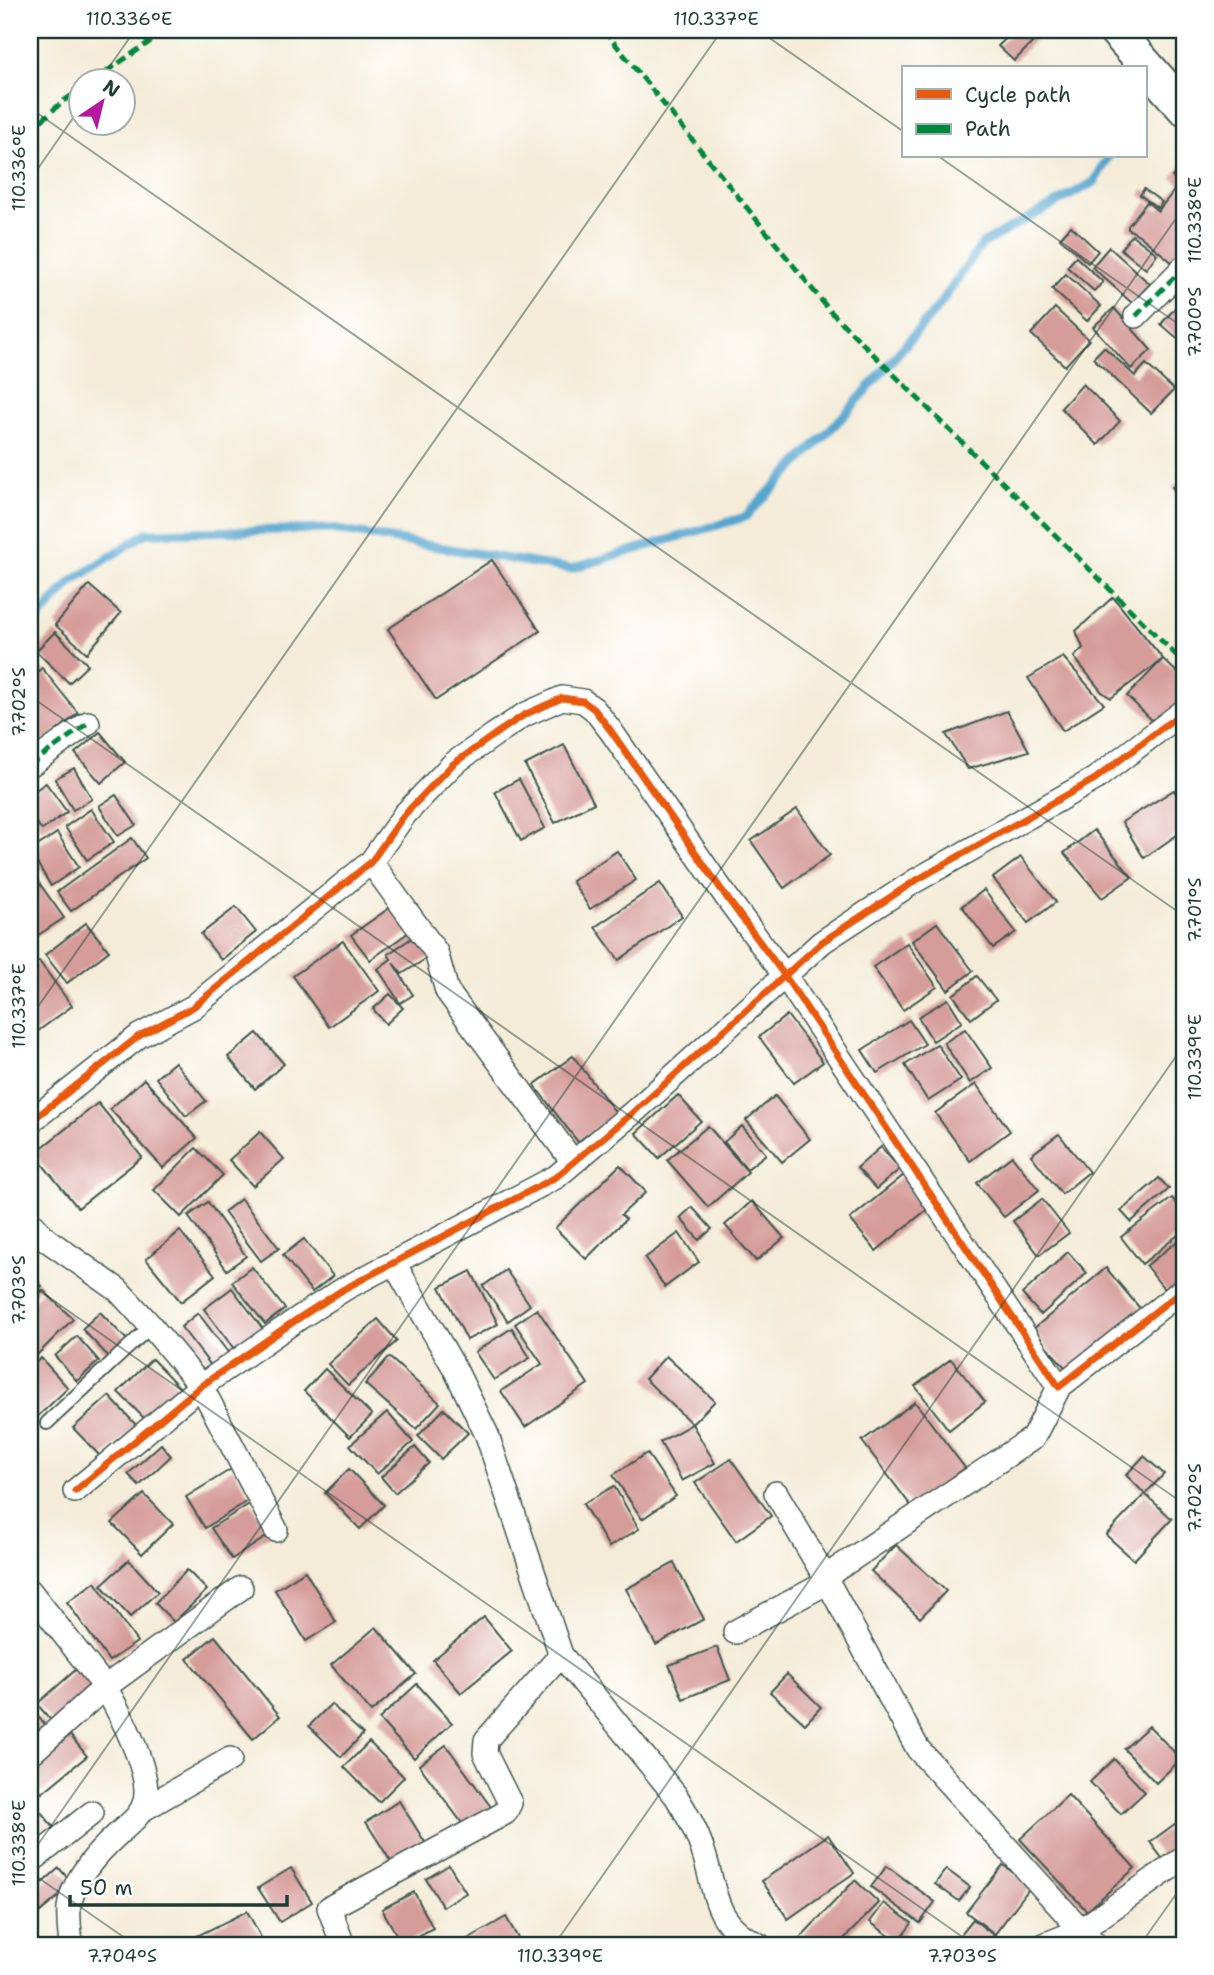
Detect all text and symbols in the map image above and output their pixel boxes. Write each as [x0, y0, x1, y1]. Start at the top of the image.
text: 110.336°E [86, 7, 172, 31]
text: 110.337°E [673, 7, 759, 31]
north arrow [66, 66, 136, 136]
legend [902, 66, 1148, 158]
text: N [98, 74, 125, 103]
text: Cycle path [965, 81, 1071, 109]
text: Path [965, 115, 1011, 143]
text: 110.336°E [7, 125, 31, 211]
text: 110.338°E [1183, 177, 1207, 263]
text: 7.700°S [1183, 287, 1207, 357]
text: 7.702°S [7, 667, 31, 737]
text: 7.701°S [1183, 878, 1207, 942]
text: 110.337°E [7, 963, 31, 1049]
text: 110.339°E [1183, 1014, 1207, 1100]
text: 7.703°S [7, 1255, 31, 1325]
text: 7.702°S [1183, 1463, 1207, 1533]
text: 110.338°E [7, 1800, 31, 1886]
scale bar [70, 1863, 287, 1907]
text: 50 m [80, 1874, 133, 1902]
text: 7.704°S [87, 1944, 157, 1968]
text: 110.339°E [517, 1944, 603, 1968]
text: 7.703°S [927, 1944, 997, 1968]

